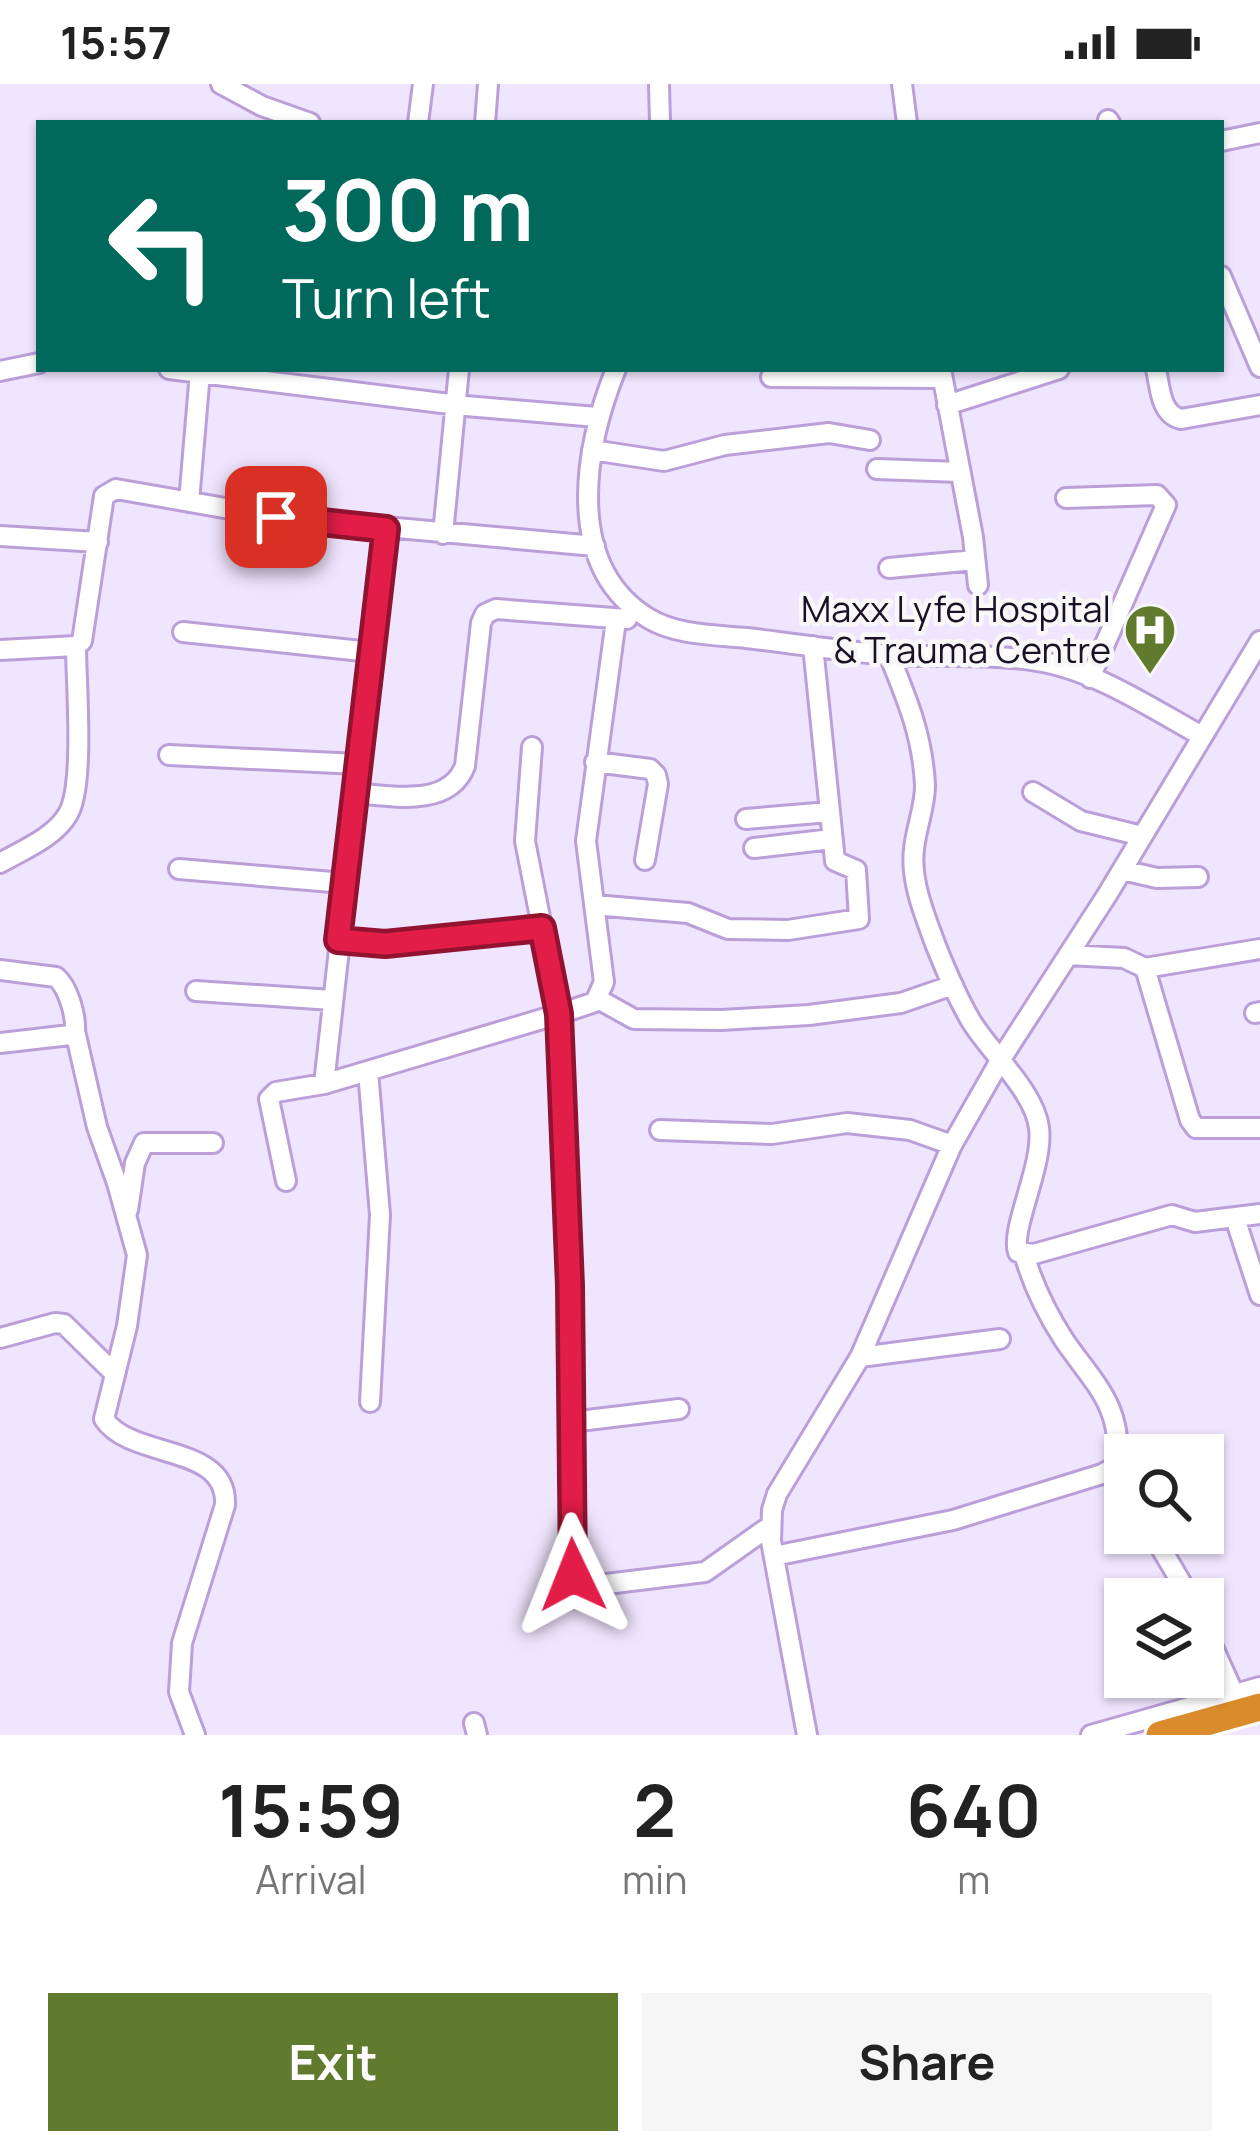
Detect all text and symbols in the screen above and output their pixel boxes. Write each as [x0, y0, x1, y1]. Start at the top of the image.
text: 15:57 [60, 11, 172, 73]
text: 300 m [282, 151, 534, 266]
icon: left [84, 168, 240, 324]
text: Turn left [282, 260, 491, 334]
pin [225, 466, 327, 568]
icon: arrive [243, 484, 309, 550]
place label: Maxx Lyfe Hospital & Trauma Centre [801, 584, 1111, 674]
hospital icon: Maxx Lyfe Hospital & Trauma Centre [1122, 602, 1178, 676]
map controls [1104, 1434, 1224, 1698]
button: search [1104, 1434, 1224, 1554]
position arrow [510, 1512, 636, 1638]
button: layers [1104, 1578, 1224, 1698]
text: 15:59 [218, 1760, 404, 1859]
text: 2 [633, 1760, 676, 1859]
text: 640 [906, 1760, 1042, 1859]
text: Arrival [255, 1852, 367, 1906]
text: min [622, 1852, 687, 1906]
text: m [957, 1852, 990, 1906]
button: Exit [48, 1993, 618, 2131]
button: Share [642, 1993, 1212, 2131]

